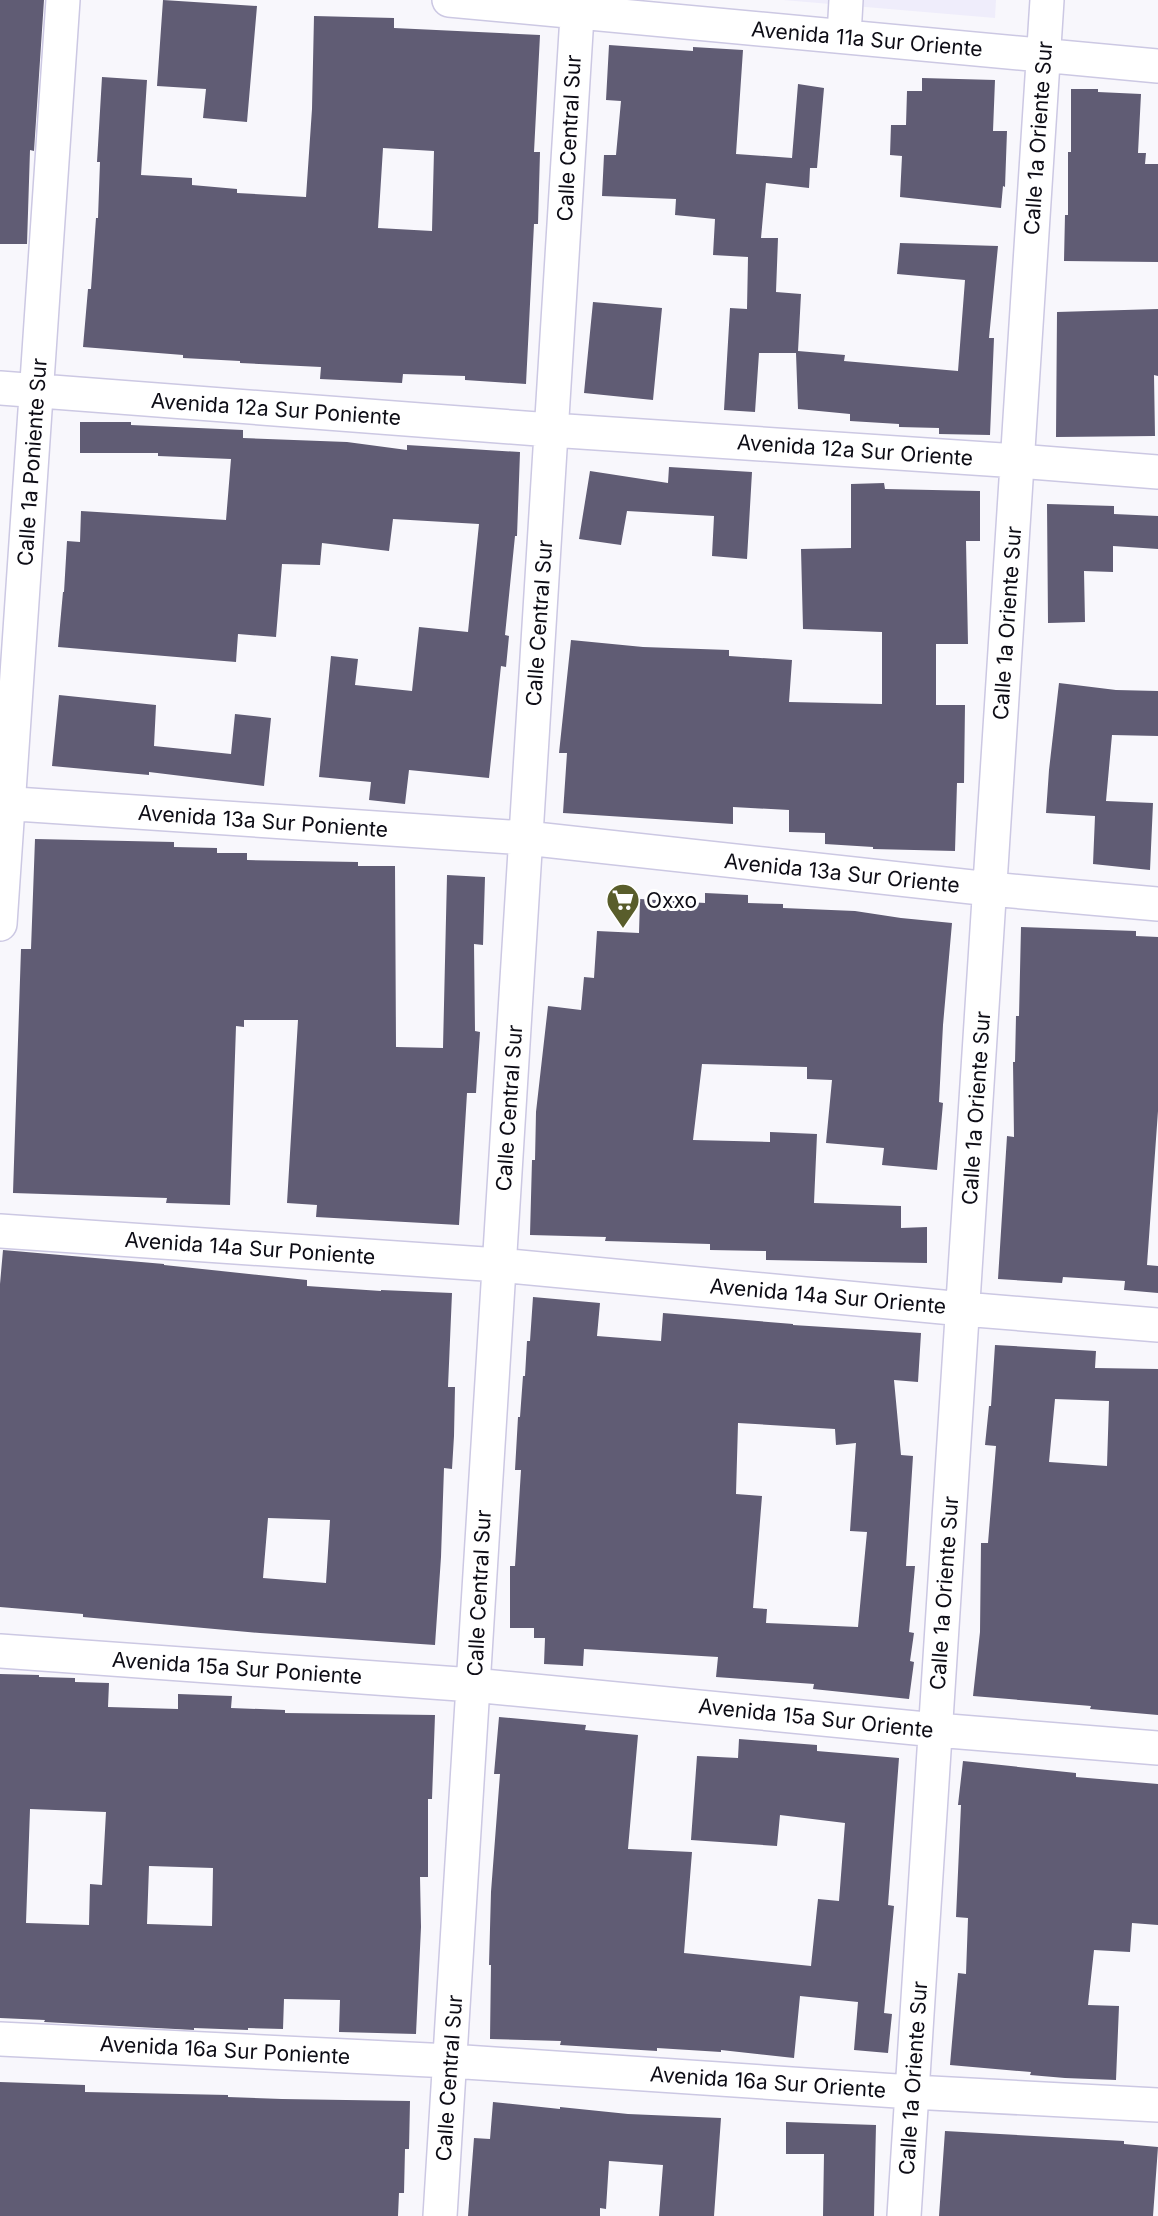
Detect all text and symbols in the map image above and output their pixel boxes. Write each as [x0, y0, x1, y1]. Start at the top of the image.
street label: Avenida 11a Sur Oriente [750, 16, 984, 62]
street label: Calle 1a Oriente Sur [1019, 40, 1057, 236]
street label: Calle Central Sur [552, 54, 586, 222]
street label: Calle 1a Poniente Sur [12, 357, 52, 567]
street label: Avenida 12a Sur Poniente [150, 388, 402, 430]
street label: Avenida 12a Sur Oriente [736, 429, 974, 471]
street label: Calle 1a Oriente Sur [988, 525, 1026, 721]
street label: Calle Central Sur [521, 539, 557, 707]
street label: Avenida 13a Sur Poniente [137, 800, 389, 842]
street label: Avenida 13a Sur Oriente [723, 848, 961, 898]
supermarket icon: Oxxo [605, 882, 641, 929]
place label: Oxxo [646, 888, 697, 913]
street label: Calle 1a Oriente Sur [957, 1010, 995, 1206]
street label: Calle Central Sur [491, 1024, 527, 1192]
street label: Avenida 14a Sur Poniente [124, 1227, 376, 1269]
street label: Avenida 14a Sur Oriente [709, 1273, 947, 1319]
street label: Calle 1a Oriente Sur [925, 1495, 963, 1691]
street label: Calle Central Sur [462, 1509, 496, 1677]
street label: Avenida 15a Sur Poniente [111, 1647, 363, 1689]
street label: Avenida 15a Sur Oriente [697, 1693, 935, 1743]
street label: Calle 1a Oriente Sur [894, 1980, 932, 2176]
street label: Calle Central Sur [431, 1994, 467, 2162]
street label: Avenida 16a Sur Poniente [99, 2031, 351, 2069]
street label: Avenida 16a Sur Oriente [649, 2061, 887, 2103]

